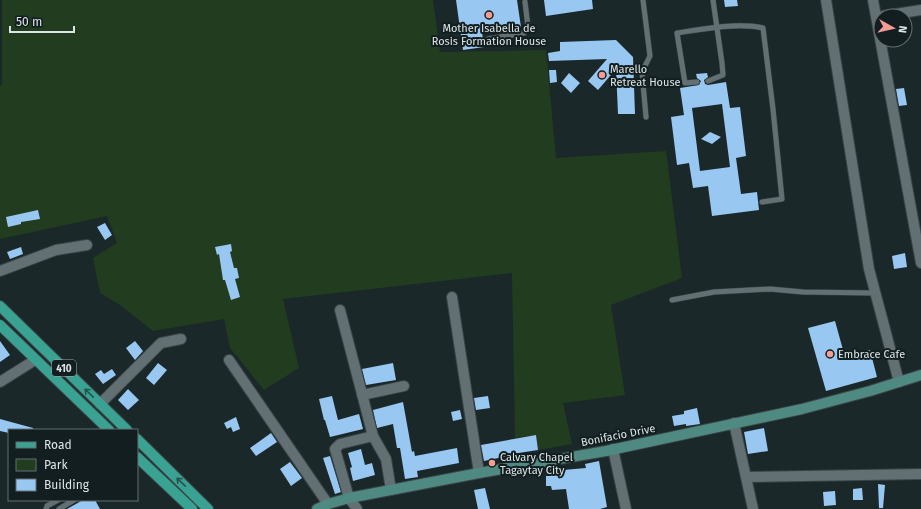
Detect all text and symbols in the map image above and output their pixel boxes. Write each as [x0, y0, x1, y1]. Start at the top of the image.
scale bar [10, 8, 74, 34]
north arrow [873, 8, 913, 48]
marker: Mother Isabella de Rosis Formation House [484, 10, 494, 20]
text: 50 m [16, 15, 42, 29]
place label: Mother Isabella de Rosis Formation House [432, 22, 546, 48]
text: N [895, 25, 909, 34]
place label: Marello Retreat House [610, 63, 681, 89]
marker: Marello Retreat House [597, 70, 607, 80]
place label: Embrace Cafe [838, 348, 905, 361]
marker: Embrace Cafe [825, 349, 835, 359]
road number: 410 [52, 360, 76, 376]
one-way arrow [84, 388, 94, 398]
street label: Bonifacio Drive [580, 422, 656, 449]
legend [8, 429, 138, 501]
text: Road [44, 438, 72, 452]
place label: Calvary Chapel Tagaytay City [500, 451, 573, 477]
text: Park [44, 458, 68, 472]
marker: Calvary Chapel Tagaytay City [487, 458, 497, 468]
one-way arrow [176, 477, 186, 487]
text: Building [44, 478, 90, 492]

